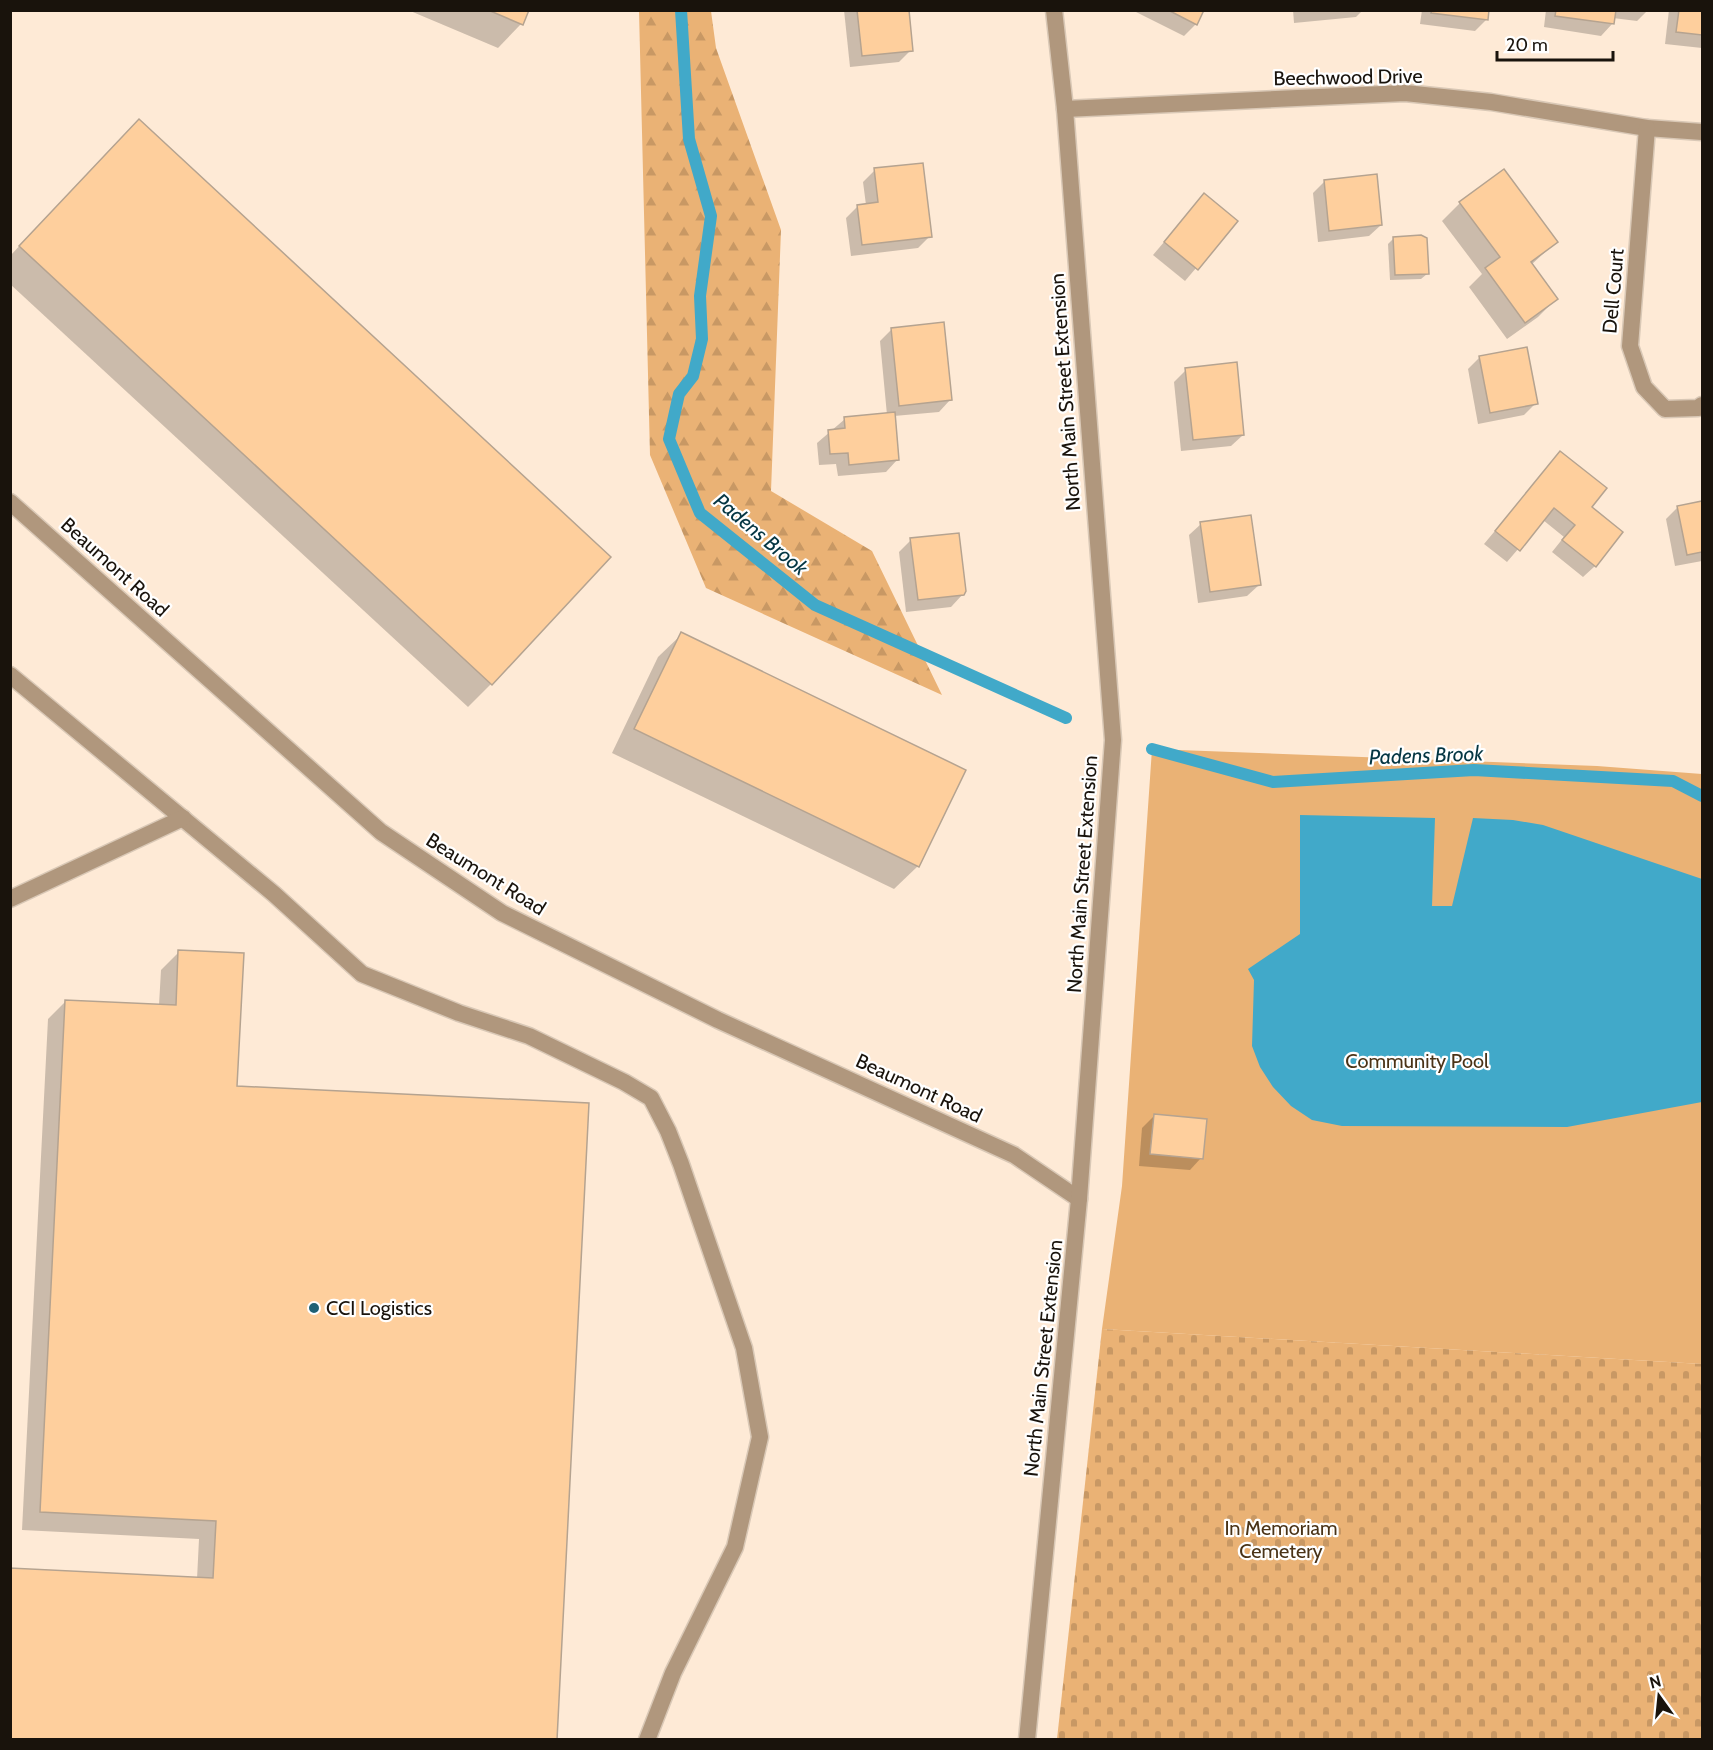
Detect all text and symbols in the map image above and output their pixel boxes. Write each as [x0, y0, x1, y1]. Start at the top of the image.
scale bar [1497, 24, 1612, 62]
text: 20 m [1506, 34, 1548, 56]
street label: Beechwood Drive [1273, 64, 1423, 90]
street label: Dell Court [1597, 247, 1629, 334]
street label: North Main Street Extension [1045, 272, 1085, 512]
water label: Padens Brook [709, 488, 814, 581]
street label: Beaumont Road [56, 512, 174, 622]
water label: Padens Brook [1368, 740, 1485, 769]
street label: North Main Street Extension [1062, 754, 1102, 994]
street label: Beaumont Road [422, 828, 550, 920]
street label: Beaumont Road [852, 1048, 986, 1128]
park label: Community Pool [1345, 1049, 1489, 1073]
street label: North Main Street Extension [1019, 1238, 1067, 1478]
place label: CCI Logistics [326, 1296, 432, 1320]
marker: CCI Logistics [307, 1301, 321, 1315]
park label: In Memoriam Cemetery [1224, 1516, 1338, 1563]
north arrow [1629, 1666, 1689, 1726]
text: N [1647, 1671, 1663, 1693]

